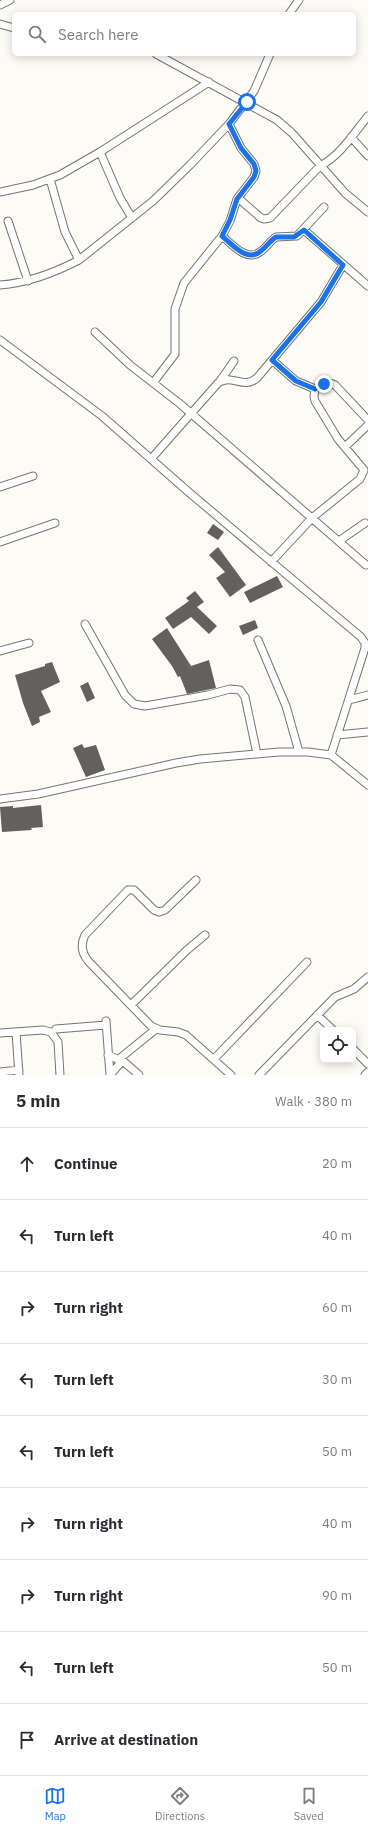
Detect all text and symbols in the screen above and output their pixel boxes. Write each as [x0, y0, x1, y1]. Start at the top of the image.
search box [12, 12, 356, 56]
icon: search [26, 23, 48, 45]
text: Search here [58, 25, 138, 44]
route start [238, 93, 256, 111]
route end [315, 375, 333, 393]
map controls [320, 1027, 356, 1063]
button: locate [320, 1027, 356, 1063]
text: 5 min [16, 1090, 60, 1112]
text: Walk · 380 m [275, 1093, 352, 1110]
icon: ahead [16, 1153, 38, 1175]
text: Continue [54, 1154, 118, 1173]
text: 20 m [322, 1155, 352, 1172]
icon: left [16, 1225, 38, 1247]
text: Turn left [54, 1226, 114, 1245]
text: 40 m [322, 1227, 352, 1244]
icon: right [16, 1297, 38, 1319]
text: Turn right [54, 1298, 123, 1317]
text: 60 m [322, 1299, 352, 1316]
icon: left [16, 1369, 38, 1391]
text: Turn left [54, 1370, 114, 1389]
text: 30 m [322, 1371, 352, 1388]
icon: left [16, 1441, 38, 1463]
text: Turn left [54, 1442, 114, 1461]
text: 50 m [322, 1443, 352, 1460]
icon: right [16, 1513, 38, 1535]
text: Turn right [54, 1514, 123, 1533]
text: 40 m [322, 1515, 352, 1532]
icon: right [16, 1585, 38, 1607]
text: Turn right [54, 1586, 123, 1605]
text: 90 m [322, 1587, 352, 1604]
icon: left [16, 1657, 38, 1679]
text: Turn left [54, 1658, 114, 1677]
text: 50 m [322, 1659, 352, 1676]
icon: arrive [16, 1729, 38, 1751]
text: Arrive at destination [54, 1730, 198, 1749]
tab: Map [44, 1785, 66, 1823]
tab: Directions [155, 1785, 205, 1823]
tab: Saved [294, 1785, 324, 1823]

